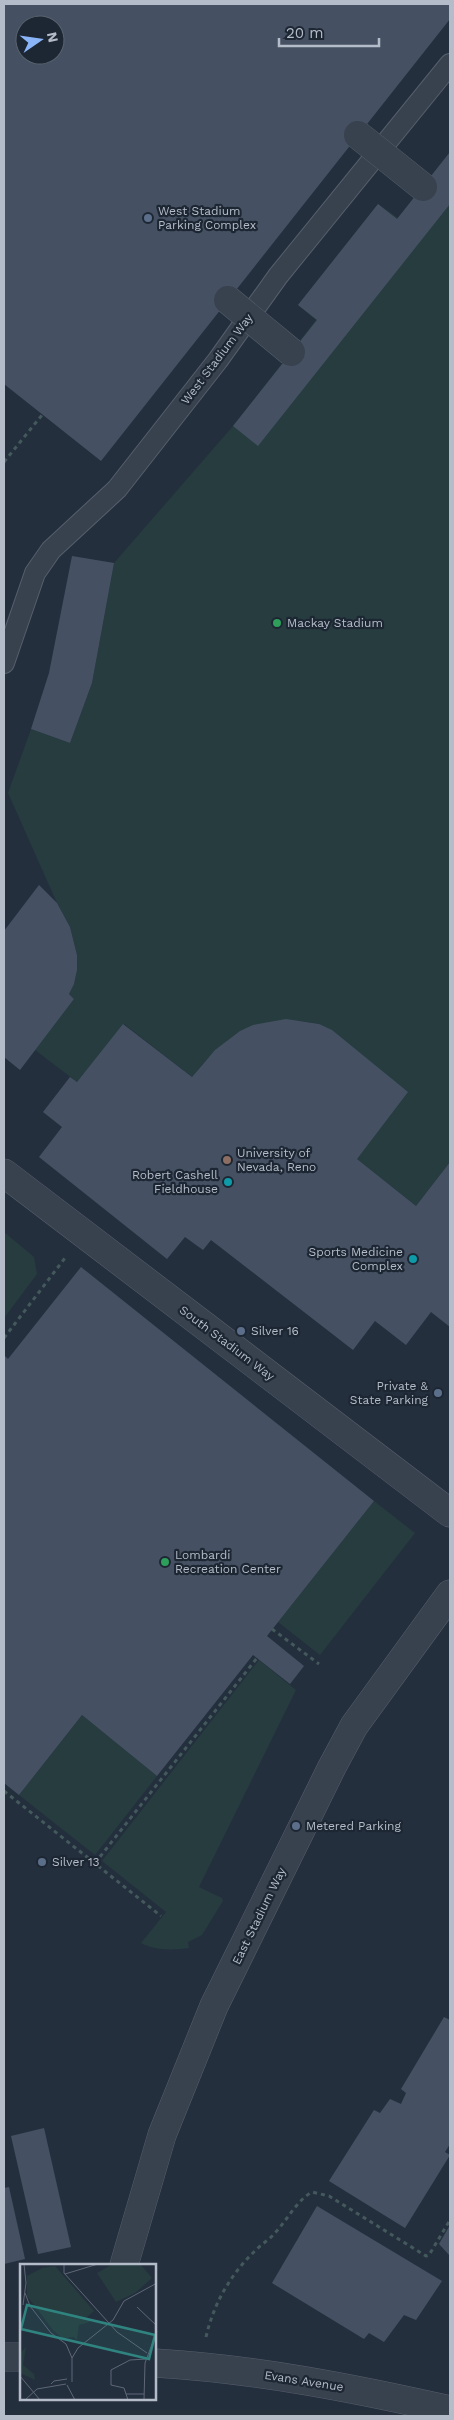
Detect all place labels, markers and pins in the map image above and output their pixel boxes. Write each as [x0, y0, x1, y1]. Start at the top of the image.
place label: West Stadium Parking Complex [158, 204, 256, 232]
marker: West Stadium Parking Complex [142, 212, 154, 224]
place label: Mackay Stadium [287, 616, 383, 630]
marker: Mackay Stadium [271, 617, 283, 629]
place label: University of Nevada, Reno [237, 1146, 316, 1174]
marker: University of Nevada, Reno [221, 1154, 233, 1166]
place label: Robert Cashell Fieldhouse [132, 1168, 218, 1196]
marker: Robert Cashell Fieldhouse [222, 1176, 234, 1188]
place label: Sports Medicine Complex [309, 1245, 403, 1273]
marker: Sports Medicine Complex [407, 1253, 419, 1265]
place label: Silver 16 [251, 1324, 299, 1338]
marker: Silver 16 [235, 1325, 247, 1337]
place label: Private & State Parking [350, 1379, 429, 1407]
marker: Private & State Parking [432, 1387, 444, 1399]
place label: Lombardi Recreation Center [175, 1548, 281, 1576]
marker: Lombardi Recreation Center [159, 1556, 171, 1568]
place label: Metered Parking [306, 1819, 402, 1833]
marker: Metered Parking [290, 1820, 302, 1832]
place label: Silver 13 [52, 1855, 100, 1869]
marker: Silver 13 [36, 1856, 48, 1868]

